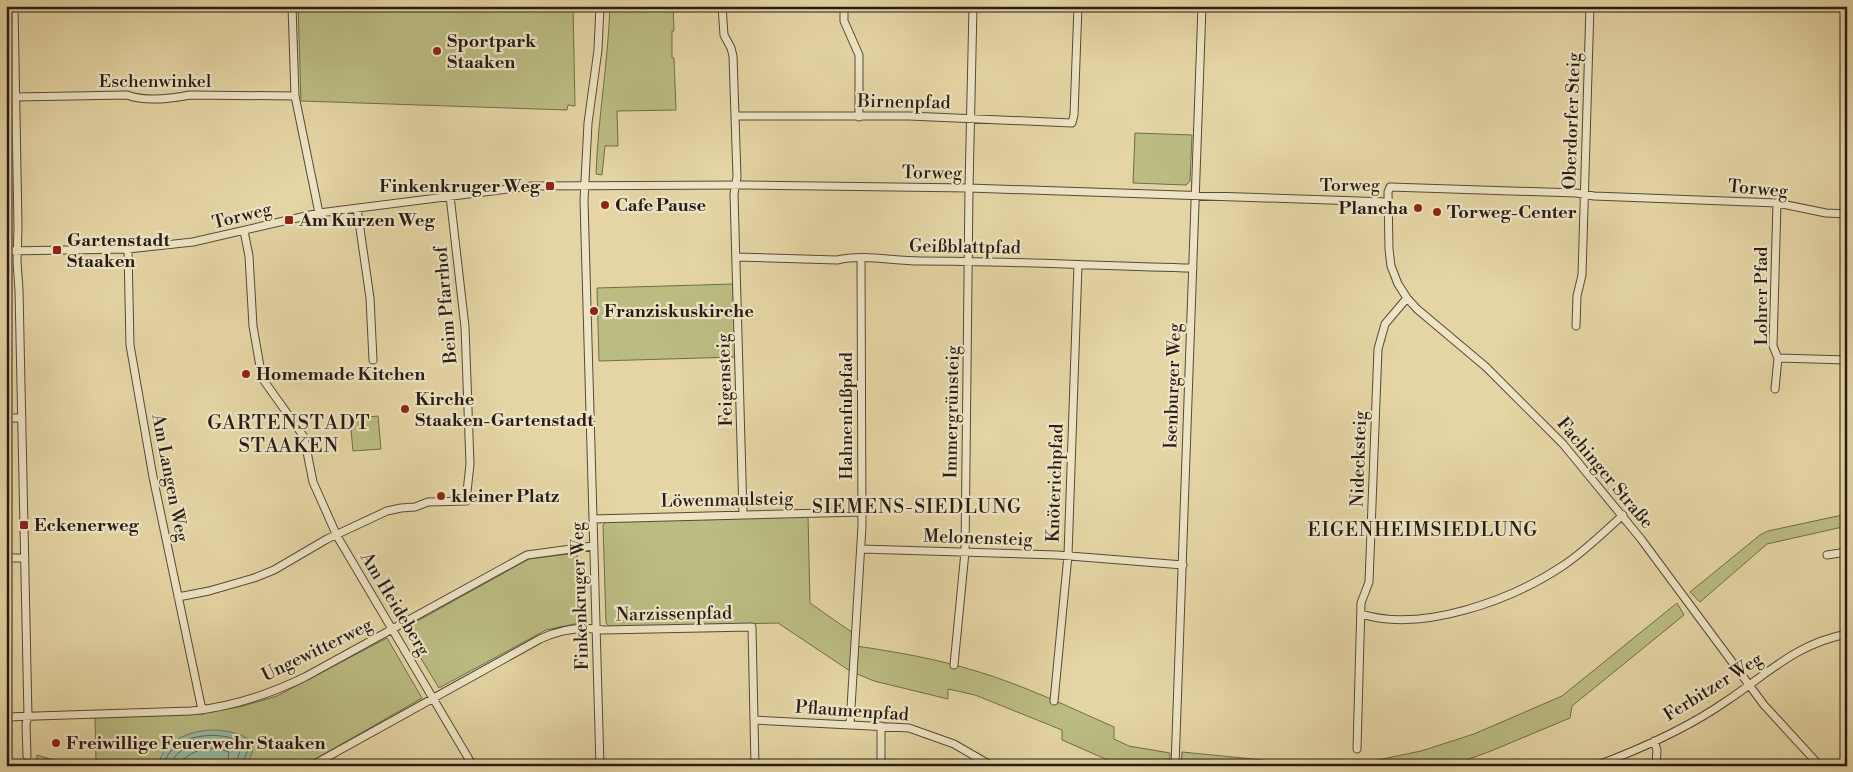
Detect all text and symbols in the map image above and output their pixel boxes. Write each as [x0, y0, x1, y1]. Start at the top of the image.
place label: Sportpark Staaken [447, 30, 537, 74]
marker: Sportpark Staaken [431, 45, 443, 57]
street label: Oberdorfer Steig [1558, 51, 1586, 190]
street label: Eschenwinkel [99, 70, 212, 93]
street label: Birnenpfad [856, 90, 952, 114]
street label: Torweg [902, 161, 963, 185]
street label: Torweg [1320, 174, 1381, 197]
place label: Finkenkruger Weg [379, 175, 541, 198]
street label: Torweg [1727, 175, 1790, 203]
marker: Finkenkruger Weg [544, 180, 556, 192]
place label: Cafe Pause [615, 194, 706, 217]
street label: Torweg [210, 197, 275, 234]
place label: Plancha [1339, 197, 1408, 220]
marker: Cafe Pause [599, 199, 611, 211]
place label: Torweg-Center [1447, 201, 1577, 224]
marker: Plancha [1412, 202, 1424, 214]
marker: Torweg-Center [1431, 206, 1443, 218]
place label: Am Kurzen Weg [298, 209, 436, 232]
marker: Am Kurzen Weg [283, 214, 295, 226]
place label: Gartenstadt Staaken [67, 229, 170, 273]
street label: Geißblattpfad [909, 235, 1022, 259]
marker: Gartenstadt Staaken [51, 244, 63, 256]
street label: Beim Pfarrhof [429, 244, 463, 366]
street label: Lohrer Pfad [1750, 246, 1773, 346]
place label: Franziskuskirche [604, 300, 754, 323]
marker: Franziskuskirche [588, 305, 600, 317]
street label: Isenburger Weg [1159, 322, 1187, 449]
street label: Feigensteig [712, 332, 738, 427]
street label: Immergrünsteig [939, 345, 965, 479]
street label: Hahnenfußpfad [835, 351, 858, 480]
place label: Homemade Kitchen [256, 363, 425, 386]
marker: Homemade Kitchen [240, 368, 252, 380]
place label: Kirche Staaken-Gartenstadt [415, 388, 594, 432]
marker: Kirche Staaken-Gartenstadt [399, 403, 411, 415]
street label: Nidecksteig [1346, 410, 1372, 508]
street label: Am Langen Weg [146, 411, 194, 545]
district label: GARTENSTADT STAAKEN [207, 411, 371, 459]
street label: Fachinger Straße [1552, 413, 1658, 533]
street label: Knöterichpfad [1041, 422, 1069, 543]
place label: kleiner Platz [451, 485, 560, 508]
street label: Löwenmaulsteig [660, 487, 794, 513]
marker: kleiner Platz [435, 490, 447, 502]
district label: SIEMENS-SIEDLUNG [812, 495, 1022, 519]
place label: Eckenerweg [34, 514, 140, 537]
district label: EIGENHEIMSIEDLUNG [1308, 518, 1538, 542]
marker: Eckenerweg [18, 519, 30, 531]
street label: Finkenkruger Weg [566, 521, 594, 671]
street label: Melonensteig [923, 525, 1034, 551]
street label: Am Heideberg [355, 547, 435, 661]
street label: Narzissenpfad [616, 601, 733, 627]
street label: Ungewitterweg [258, 613, 377, 687]
street label: Ferbitzer Weg [1659, 647, 1767, 727]
street label: Pflaumenpfad [794, 696, 910, 727]
place label: Freiwillige Feuerwehr Staaken [66, 732, 325, 755]
marker: Freiwillige Feuerwehr Staaken [50, 737, 62, 749]

